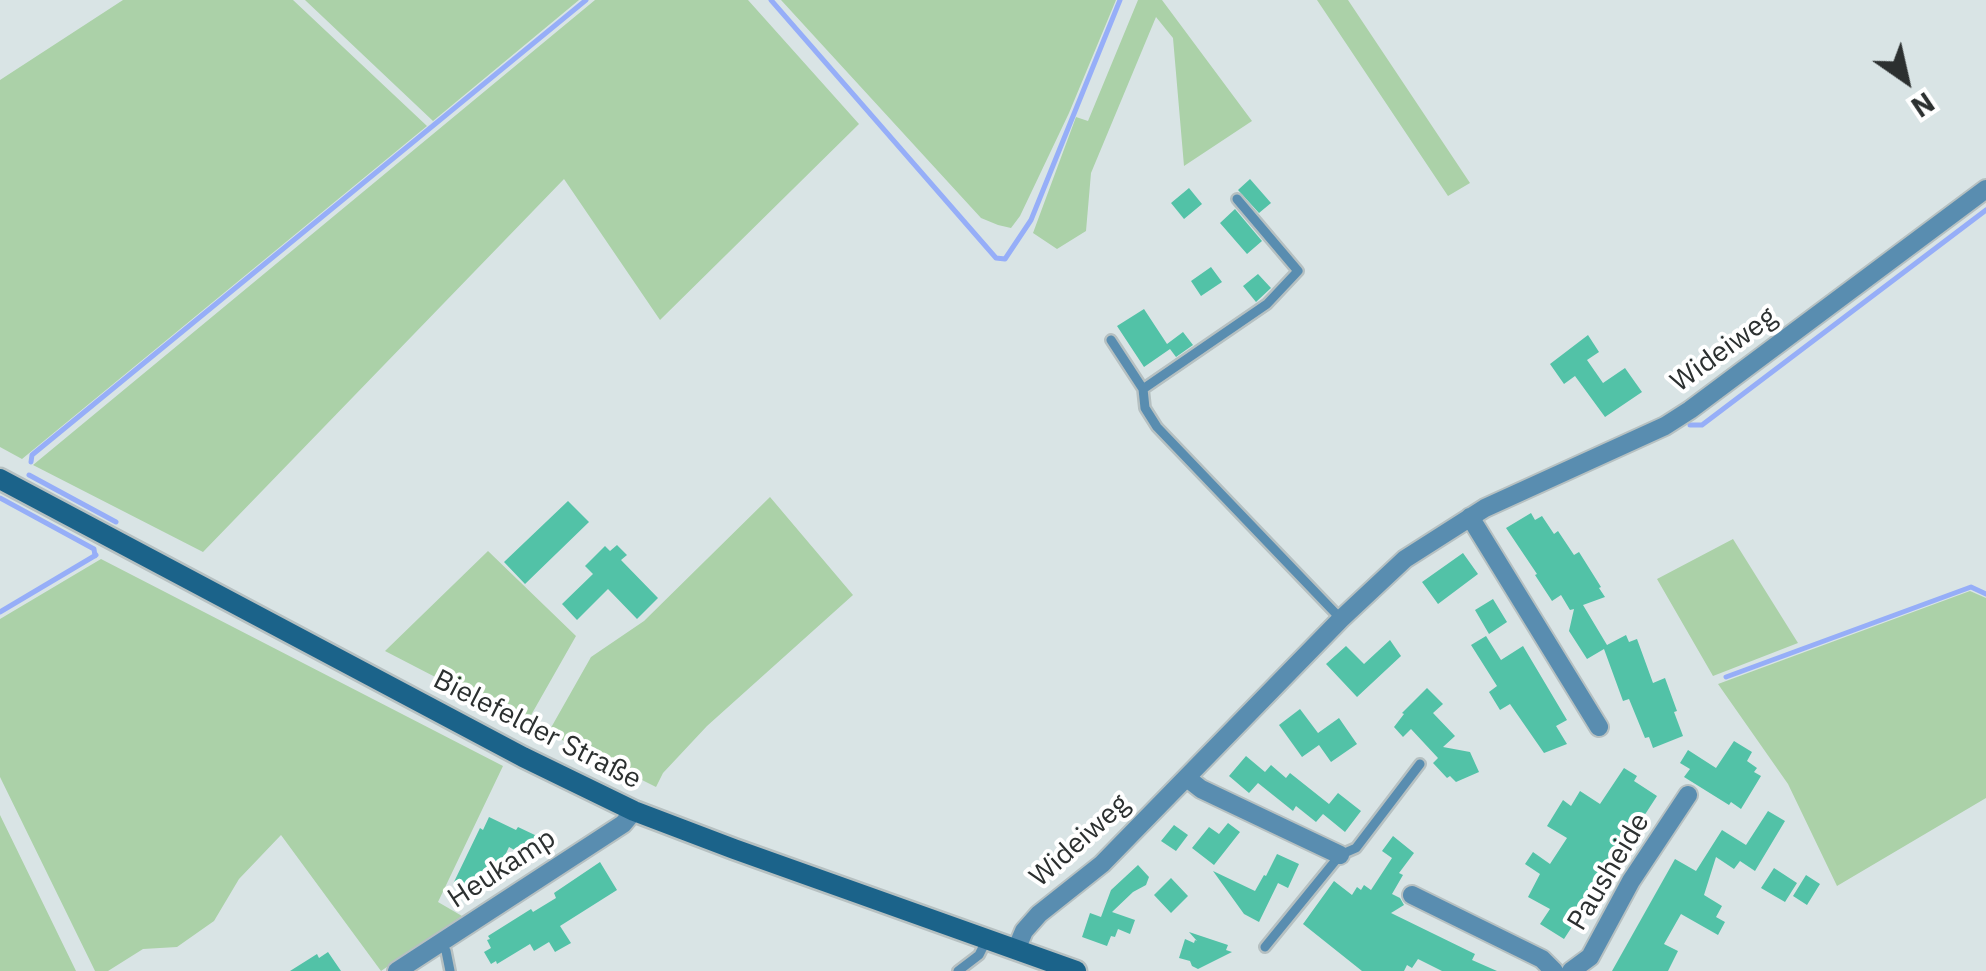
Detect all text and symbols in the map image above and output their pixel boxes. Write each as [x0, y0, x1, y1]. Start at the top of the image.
north arrow [1856, 30, 1956, 130]
text: N [1904, 84, 1942, 126]
street label: Wideiweg [1665, 301, 1783, 399]
street label: Bielefelder Straße [428, 663, 646, 797]
street label: Wideiweg [1023, 788, 1137, 894]
street label: Pausheide [1561, 807, 1657, 937]
street label: Heukamp [442, 822, 562, 916]

